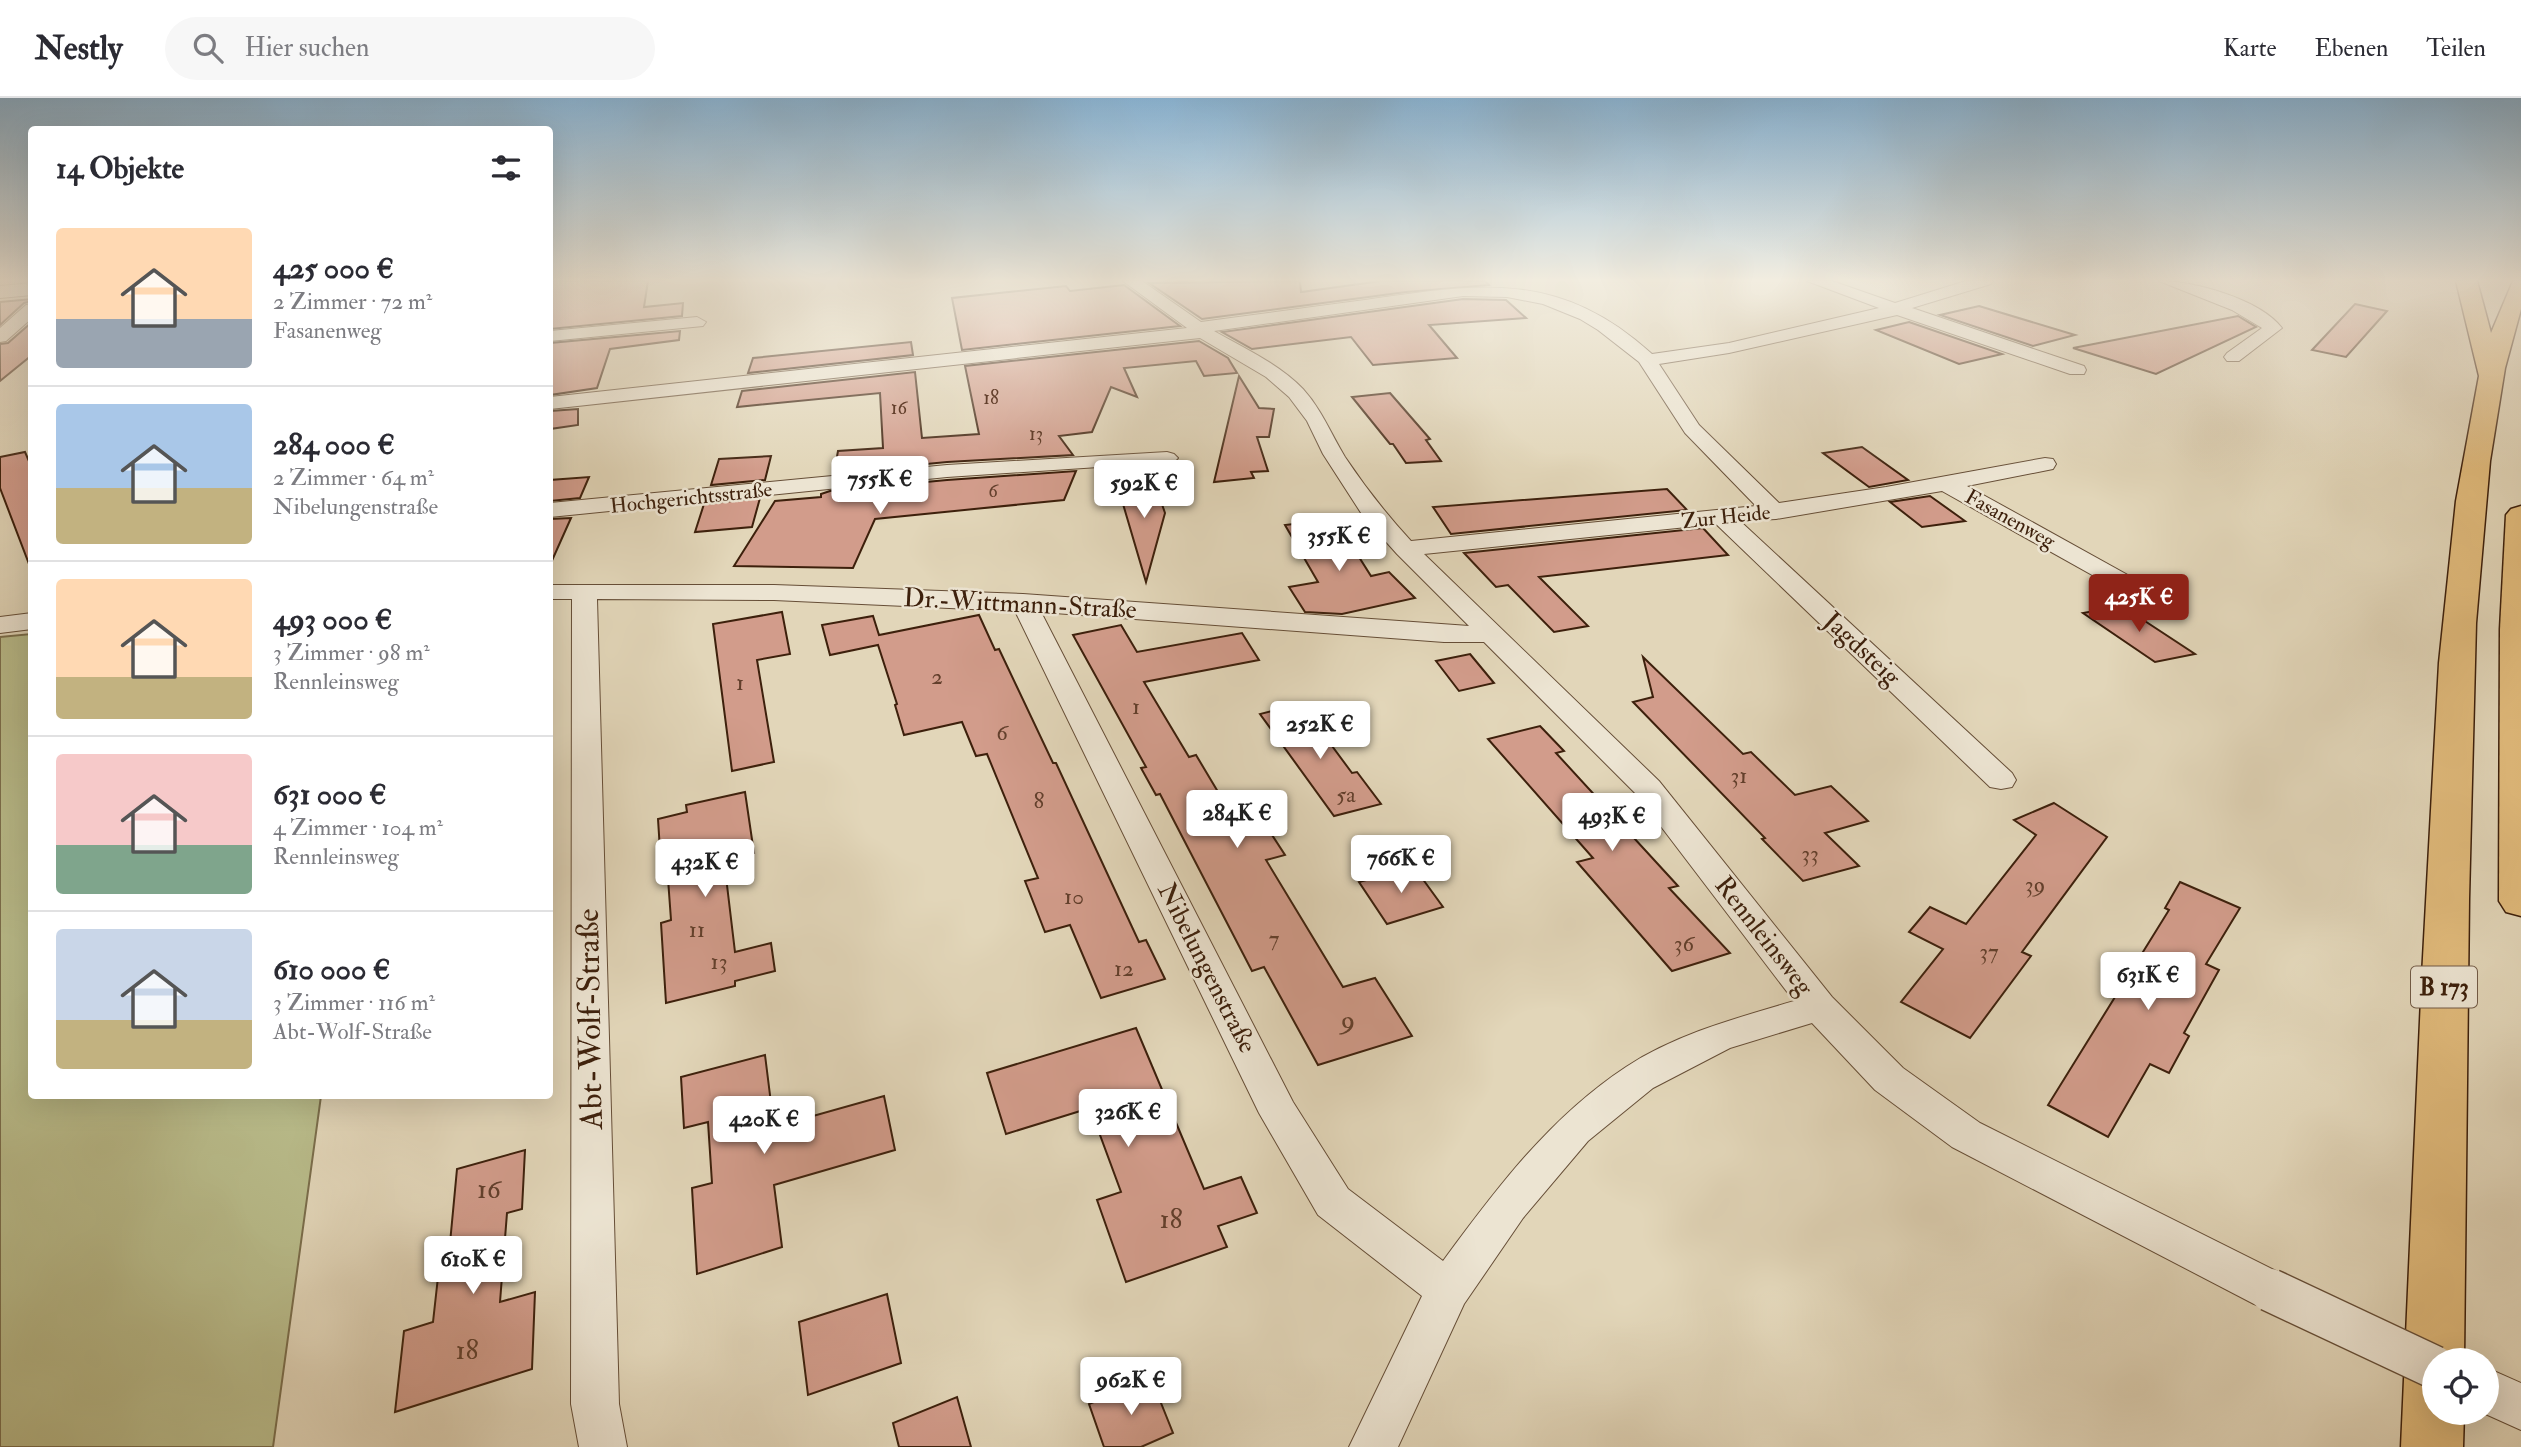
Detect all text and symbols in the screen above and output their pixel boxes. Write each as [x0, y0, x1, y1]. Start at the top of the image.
search box [165, 17, 655, 80]
text: Nestly [35, 28, 123, 69]
icon: search [189, 29, 227, 67]
text: Hier suchen [245, 32, 369, 64]
text: Karte [2223, 33, 2276, 64]
text: Ebenen [2314, 33, 2388, 64]
text: Teilen [2426, 33, 2486, 64]
icon: filters [487, 149, 525, 187]
text: 14 Objekte [56, 150, 184, 187]
text: 425 000 € [273, 250, 394, 287]
icon: home [112, 256, 196, 340]
text: 2 Zimmer · 72 m² [273, 287, 432, 316]
text: Fasanenweg [273, 316, 382, 345]
house number: 18 [983, 386, 999, 410]
house number: 16 [891, 396, 909, 420]
house number: 13 [1029, 422, 1043, 446]
text: 284 000 € [273, 426, 395, 463]
icon: home [112, 432, 196, 516]
pin: 755K € [823, 456, 937, 516]
pin: 592K € [1087, 460, 1201, 520]
text: 2 Zimmer · 64 m² [273, 463, 434, 492]
text: 755K € [847, 464, 913, 493]
text: 592K € [1110, 468, 1178, 497]
street label: Hochgerichtsstraße [609, 476, 774, 520]
house number: 6 [988, 479, 999, 503]
street label: Fasanenweg [1960, 483, 2060, 555]
text: Nibelungenstraße [273, 492, 438, 521]
street label: Zur Heide [1680, 499, 1772, 535]
pin: 355K € [1282, 514, 1396, 573]
text: 355K € [1307, 521, 1371, 550]
pin: 425K € [2082, 574, 2196, 634]
street label: Dr.-Wittmann-Straße [903, 582, 1138, 626]
text: 425K € [2105, 582, 2173, 611]
text: 493 000 € [273, 601, 392, 638]
street label: Jagdsteig [1816, 604, 1908, 694]
icon: home [112, 607, 196, 691]
text: 3 Zimmer · 98 m² [273, 638, 430, 667]
house number: 2 [931, 662, 943, 691]
text: Rennleinsweg [273, 667, 399, 696]
house number: 1 [736, 668, 744, 697]
house number: 1 [1132, 692, 1140, 721]
pin: 252K € [1263, 702, 1377, 761]
text: 252K € [1286, 709, 1354, 738]
house number: 6 [996, 718, 1009, 747]
house number: 31 [1730, 761, 1748, 790]
text: 631 000 € [273, 776, 387, 813]
house number: 5a [1336, 780, 1356, 809]
icon: home [112, 782, 196, 866]
house number: 8 [1034, 786, 1045, 815]
pin: 284K € [1180, 790, 1294, 850]
pin: 493K € [1555, 794, 1669, 853]
text: 284K € [1202, 798, 1272, 827]
text: 493K € [1578, 801, 1646, 830]
text: 4 Zimmer · 104 m² [273, 813, 443, 842]
pin: 766K € [1344, 836, 1458, 895]
house number: 33 [1801, 839, 1819, 868]
pin: 432K € [648, 840, 762, 899]
text: Rennleinsweg [273, 842, 399, 871]
text: 766K € [1367, 843, 1435, 872]
text: 432K € [671, 847, 739, 876]
street label: Rennleinsweg [1708, 870, 1821, 1003]
house number: 39 [2025, 870, 2045, 899]
street label: Nibelungenstraße [1150, 878, 1264, 1059]
house number: 10 [1064, 882, 1084, 911]
street label: Abt-Wolf-Straße [568, 908, 612, 1131]
house number: 11 [689, 915, 705, 944]
house number: 7 [1269, 924, 1280, 953]
house number: 36 [1674, 929, 1696, 958]
house number: 37 [1979, 937, 1999, 966]
house number: 13 [710, 947, 728, 976]
text: 610 000 € [273, 951, 390, 988]
pin: 631K € [2091, 953, 2205, 1012]
house number: 12 [1114, 954, 1134, 983]
icon: home [112, 957, 196, 1041]
text: 631K € [2116, 960, 2180, 989]
road number: B 173 [2411, 966, 2477, 1007]
text: 3 Zimmer · 116 m² [273, 988, 435, 1017]
house number: 9 [1339, 1003, 1355, 1038]
text: Abt-Wolf-Straße [273, 1017, 432, 1046]
pin: 326K € [1071, 1090, 1185, 1149]
pin: 420K € [707, 1096, 821, 1156]
text: 326K € [1095, 1097, 1161, 1126]
text: 420K € [729, 1104, 799, 1133]
house number: 16 [477, 1172, 503, 1207]
house number: 18 [1159, 1202, 1183, 1237]
pin: 610K € [416, 1236, 530, 1296]
text: 610K € [440, 1244, 506, 1273]
house number: 18 [455, 1333, 479, 1368]
map controls [2422, 1348, 2499, 1425]
button: locate [2422, 1348, 2499, 1425]
pin: 962K € [1074, 1358, 1188, 1417]
text: 962K € [1096, 1365, 1166, 1394]

